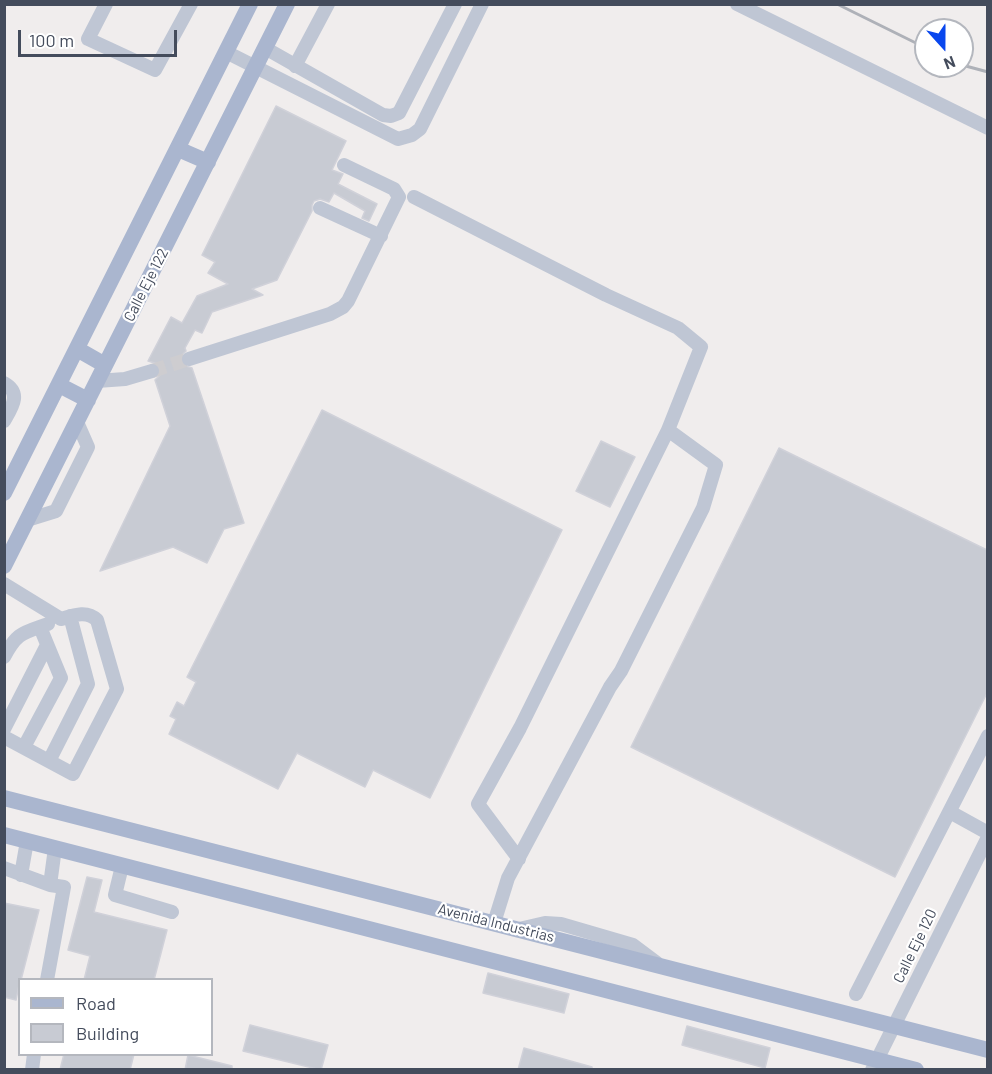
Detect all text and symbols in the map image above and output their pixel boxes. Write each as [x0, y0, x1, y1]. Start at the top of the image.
scale bar [21, 18, 180, 56]
north arrow [914, 18, 974, 78]
text: 100 m [29, 29, 74, 51]
text: N [942, 53, 958, 74]
street label: Calle Eje 122 [120, 245, 172, 325]
street label: Avenida Industrias [436, 900, 556, 946]
street label: Calle Eje 120 [889, 906, 941, 986]
legend [18, 978, 213, 1056]
text: Road [76, 992, 116, 1014]
text: Building [76, 1022, 139, 1044]

